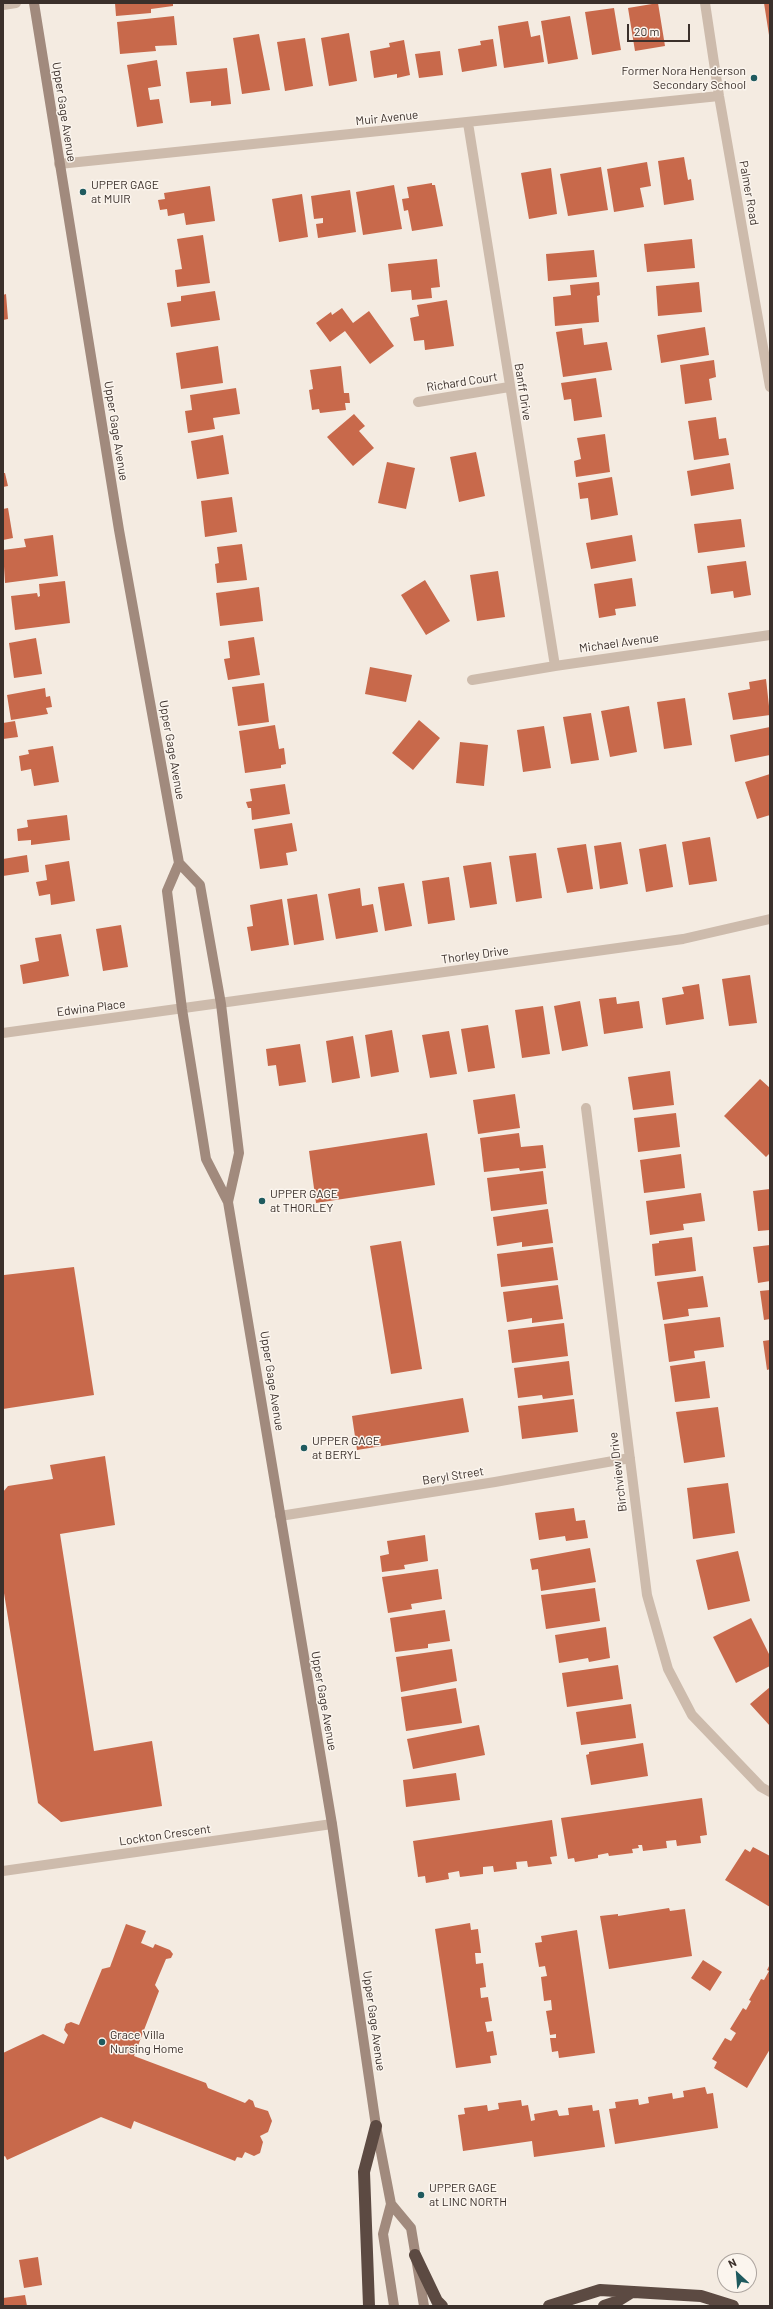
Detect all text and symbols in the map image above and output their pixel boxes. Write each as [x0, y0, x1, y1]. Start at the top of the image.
scale bar [629, 16, 692, 42]
text: 20 m [634, 24, 660, 38]
street label: Upper Gage Avenue [49, 61, 79, 163]
place label: Former Nora Henderson Secondary School [622, 64, 746, 92]
marker: Former Nora Henderson Secondary School [749, 73, 759, 83]
street label: Muir Avenue [355, 108, 419, 128]
street label: Palmer Road [736, 159, 762, 227]
place label: UPPER GAGE at MUIR [91, 178, 159, 206]
marker: UPPER GAGE at MUIR [78, 187, 88, 197]
street label: Banff Drive [511, 362, 535, 422]
street label: Richard Court [425, 369, 499, 395]
street label: Upper Gage Avenue [101, 380, 131, 482]
street label: Michael Avenue [578, 630, 660, 656]
street label: Upper Gage Avenue [156, 699, 188, 801]
street label: Thorley Drive [440, 943, 510, 967]
street label: Edwina Place [56, 997, 126, 1019]
place label: UPPER GAGE at THORLEY [270, 1187, 338, 1215]
marker: UPPER GAGE at THORLEY [257, 1196, 267, 1206]
street label: Upper Gage Avenue [257, 1330, 287, 1432]
street label: Birchview Drive [606, 1431, 630, 1513]
place label: UPPER GAGE at BERYL [312, 1434, 380, 1462]
marker: UPPER GAGE at BERYL [299, 1443, 309, 1453]
street label: Beryl Street [421, 1464, 485, 1488]
street label: Upper Gage Avenue [308, 1650, 340, 1752]
street label: Lockton Crescent [118, 1821, 212, 1849]
street label: Upper Gage Avenue [360, 1970, 388, 2072]
place label: Grace Villa Nursing Home [110, 2028, 184, 2056]
marker: Grace Villa Nursing Home [97, 2037, 107, 2047]
place label: UPPER GAGE at LINC NORTH [429, 2181, 507, 2209]
marker: UPPER GAGE at LINC NORTH [416, 2190, 426, 2200]
north arrow [717, 2253, 757, 2293]
text: N [726, 2255, 738, 2270]

